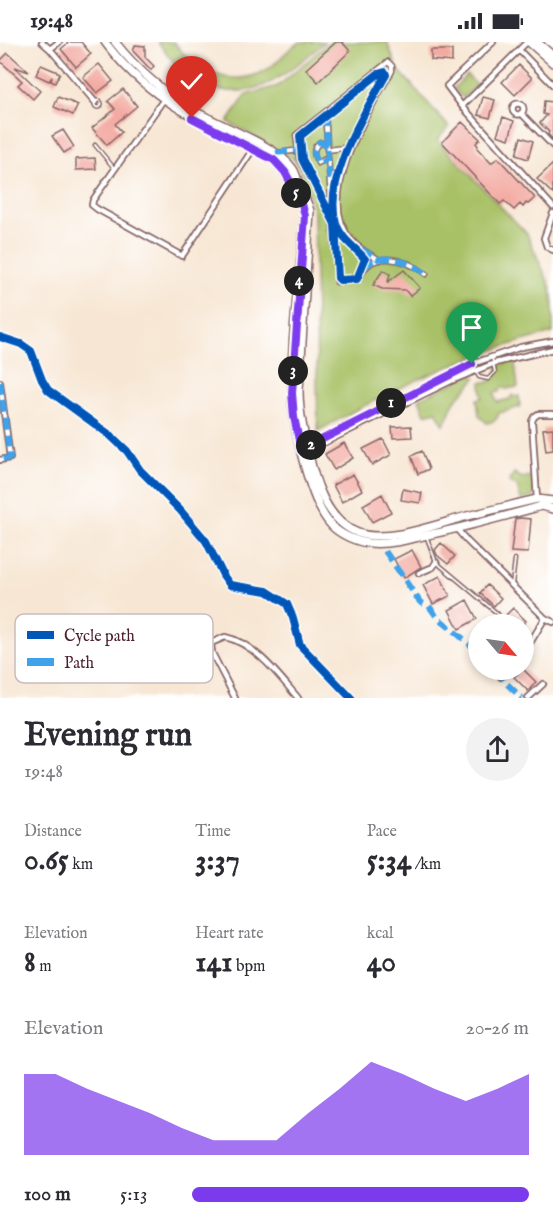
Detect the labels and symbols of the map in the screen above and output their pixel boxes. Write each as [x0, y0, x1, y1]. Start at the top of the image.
pin [166, 56, 217, 118]
pin: 5 [281, 178, 311, 208]
pin: 4 [284, 266, 314, 296]
pin [446, 302, 497, 364]
pin: 3 [278, 356, 308, 386]
pin: 1 [376, 388, 406, 418]
pin: 2 [296, 430, 326, 460]
legend [15, 614, 213, 683]
north arrow [468, 614, 534, 680]
text: Cycle path [64, 627, 135, 647]
text: Path [64, 654, 95, 674]

